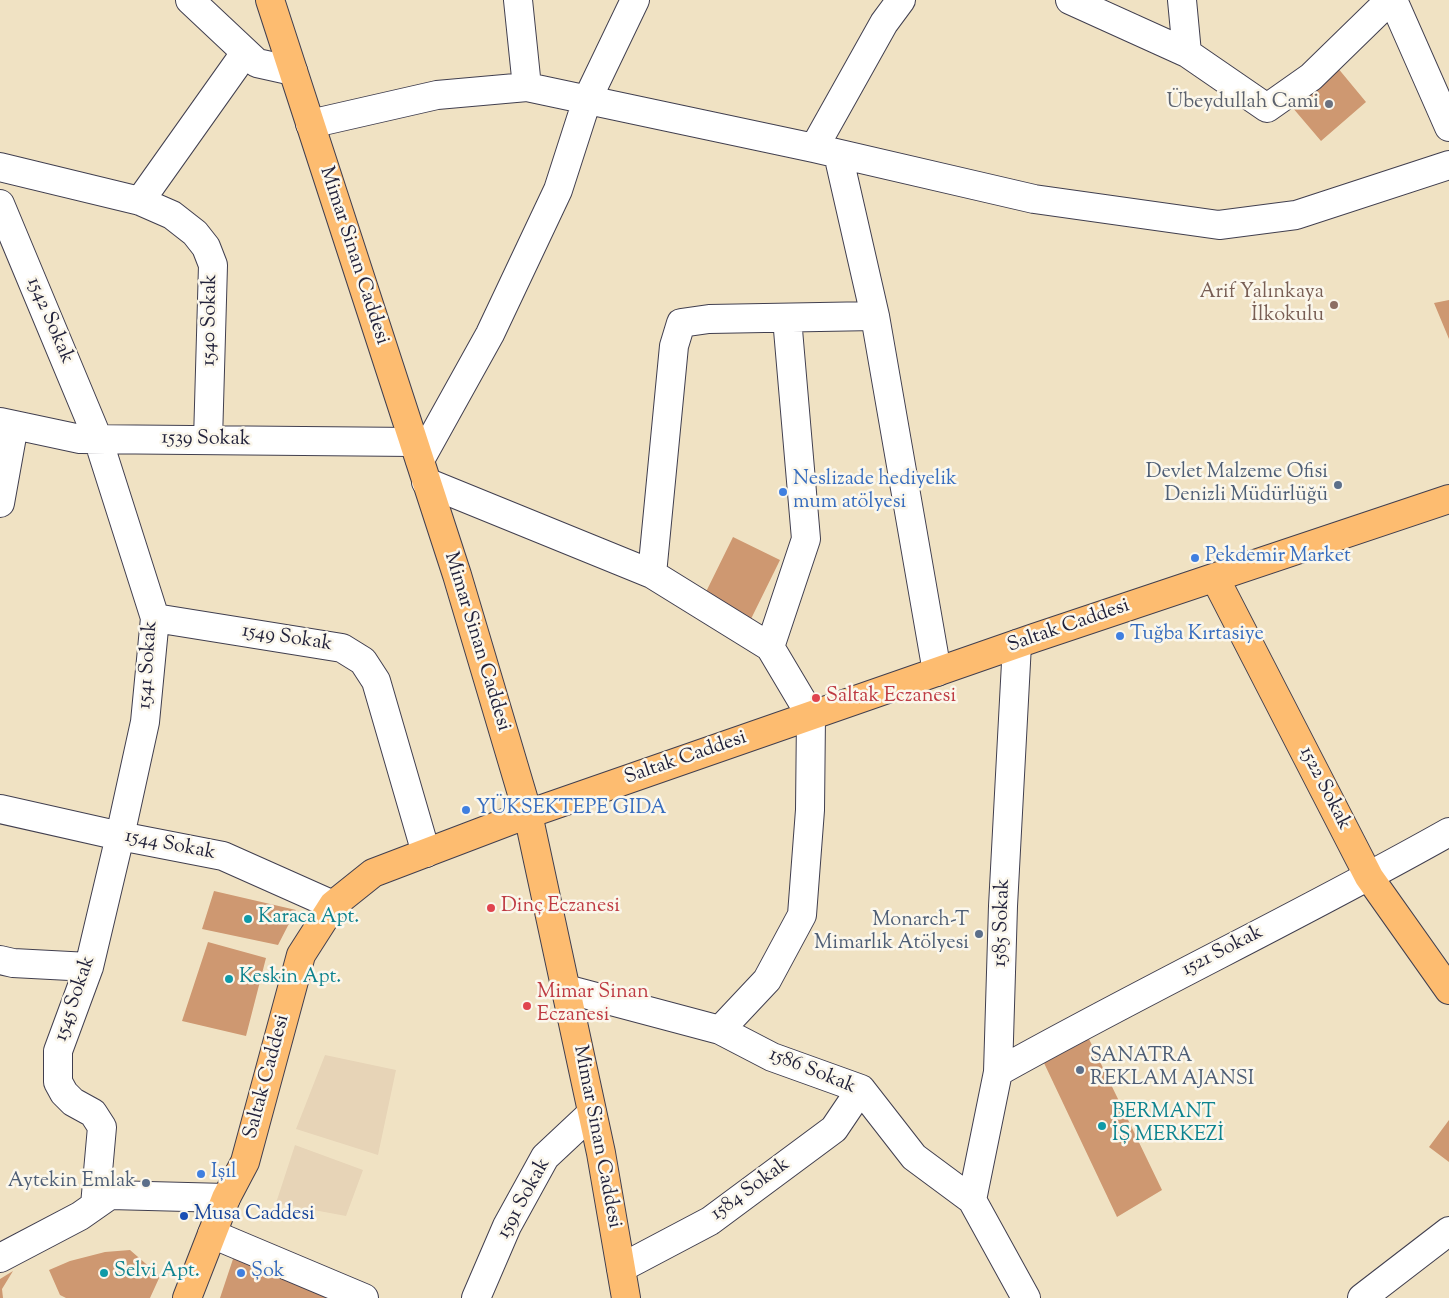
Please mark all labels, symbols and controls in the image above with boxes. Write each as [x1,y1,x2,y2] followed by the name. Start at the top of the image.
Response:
[1167,92,1319,116] place label: Übeydullah Cami
[1323,98,1335,110] marker: Übeydullah Cami
[313,164,393,348] street label: Mimar Sinan Caddesi
[20,274,78,368] street label: 1542 Sokak
[198,274,224,366] street label: 1540 Sokak
[1200,282,1324,329] place label: Arif Yalınkaya İlkokulu
[1328,299,1340,311] marker: Arif Yalınkaya İlkokulu
[161,427,251,453] street label: 1539 Sokak
[1146,462,1328,509] place label: Devlet Malzeme Ofisi Denizli Müdürlüğü
[793,469,957,516] place label: Neslizade hediyelik mum atölyesi
[1332,479,1344,491] marker: Devlet Malzeme Ofisi Denizli Müdürlüğü
[777,486,789,498] marker: Neslizade hediyelik mum atölyesi
[1205,546,1351,570] place label: Pekdemir Market
[437,550,515,734] street label: Mimar Sinan Caddesi
[1189,552,1201,564] marker: Pekdemir Market
[1005,595,1133,659] street label: Saltak Caddesi
[134,620,164,710] street label: 1541 Sokak
[240,620,334,658] street label: 1549 Sokak
[1130,624,1264,648] place label: Tuğba Kırtasiye
[1114,630,1126,642] marker: Tuğba Kırtasiye
[826,686,956,710] place label: Saltak Eczanesi
[810,692,822,704] marker: Saltak Eczanesi
[622,727,750,791] street label: Saltak Caddesi
[1293,743,1355,835] street label: 1522 Sokak
[476,798,667,822] place label: YÜKSEKTEPE GIDA
[460,804,472,816] marker: YÜKSEKTEPE GIDA
[123,825,217,867] street label: 1544 Sokak
[989,878,1017,968] street label: 1585 Sokak
[501,896,620,920] place label: Dinç Eczanesi
[485,902,497,914] marker: Dinç Eczanesi
[258,907,359,931] place label: Karaca Apt.
[814,910,969,957] place label: Monarch-T Mimarlık Atölyesi
[242,913,254,925] marker: Karaca Apt.
[1178,921,1268,983] street label: 1521 Sokak
[973,928,985,940] marker: Monarch-T Mimarlık Atölyesi
[50,953,102,1045] street label: 1545 Sokak
[239,967,341,991] place label: Keskin Apt.
[223,973,235,985] marker: Keskin Apt.
[537,982,649,1029] place label: Mimar Sinan Eczanesi
[521,1000,533,1012] marker: Mimar Sinan Eczanesi
[240,1012,296,1142] street label: Saltak Caddesi
[566,1043,626,1231] street label: Mimar Sinan Caddesi
[765,1044,859,1100] street label: 1586 Sokak
[1090,1046,1254,1093] place label: SANATRA REKLAM AJANSI
[1074,1064,1086,1076] marker: SANATRA REKLAM AJANSI
[1112,1102,1224,1149] place label: BERMANT İŞ MERKEZİ
[1096,1120,1108,1132] marker: BERMANT İŞ MERKEZİ
[707,1153,795,1227] street label: 1584 Sokak
[493,1155,557,1243] street label: 1591 Sokak
[211,1162,237,1186] place label: Işıl
[195,1168,207,1180] marker: Işıl
[8,1171,136,1195] place label: Aytekin Emlak
[140,1177,152,1189] marker: Aytekin Emlak
[194,1204,315,1228] place label: Musa Caddesi
[178,1210,190,1222] marker: Musa Caddesi
[114,1261,200,1285] place label: Selvi Apt.
[251,1261,285,1285] place label: Şok
[98,1267,110,1279] marker: Selvi Apt.
[235,1267,247,1279] marker: Şok

